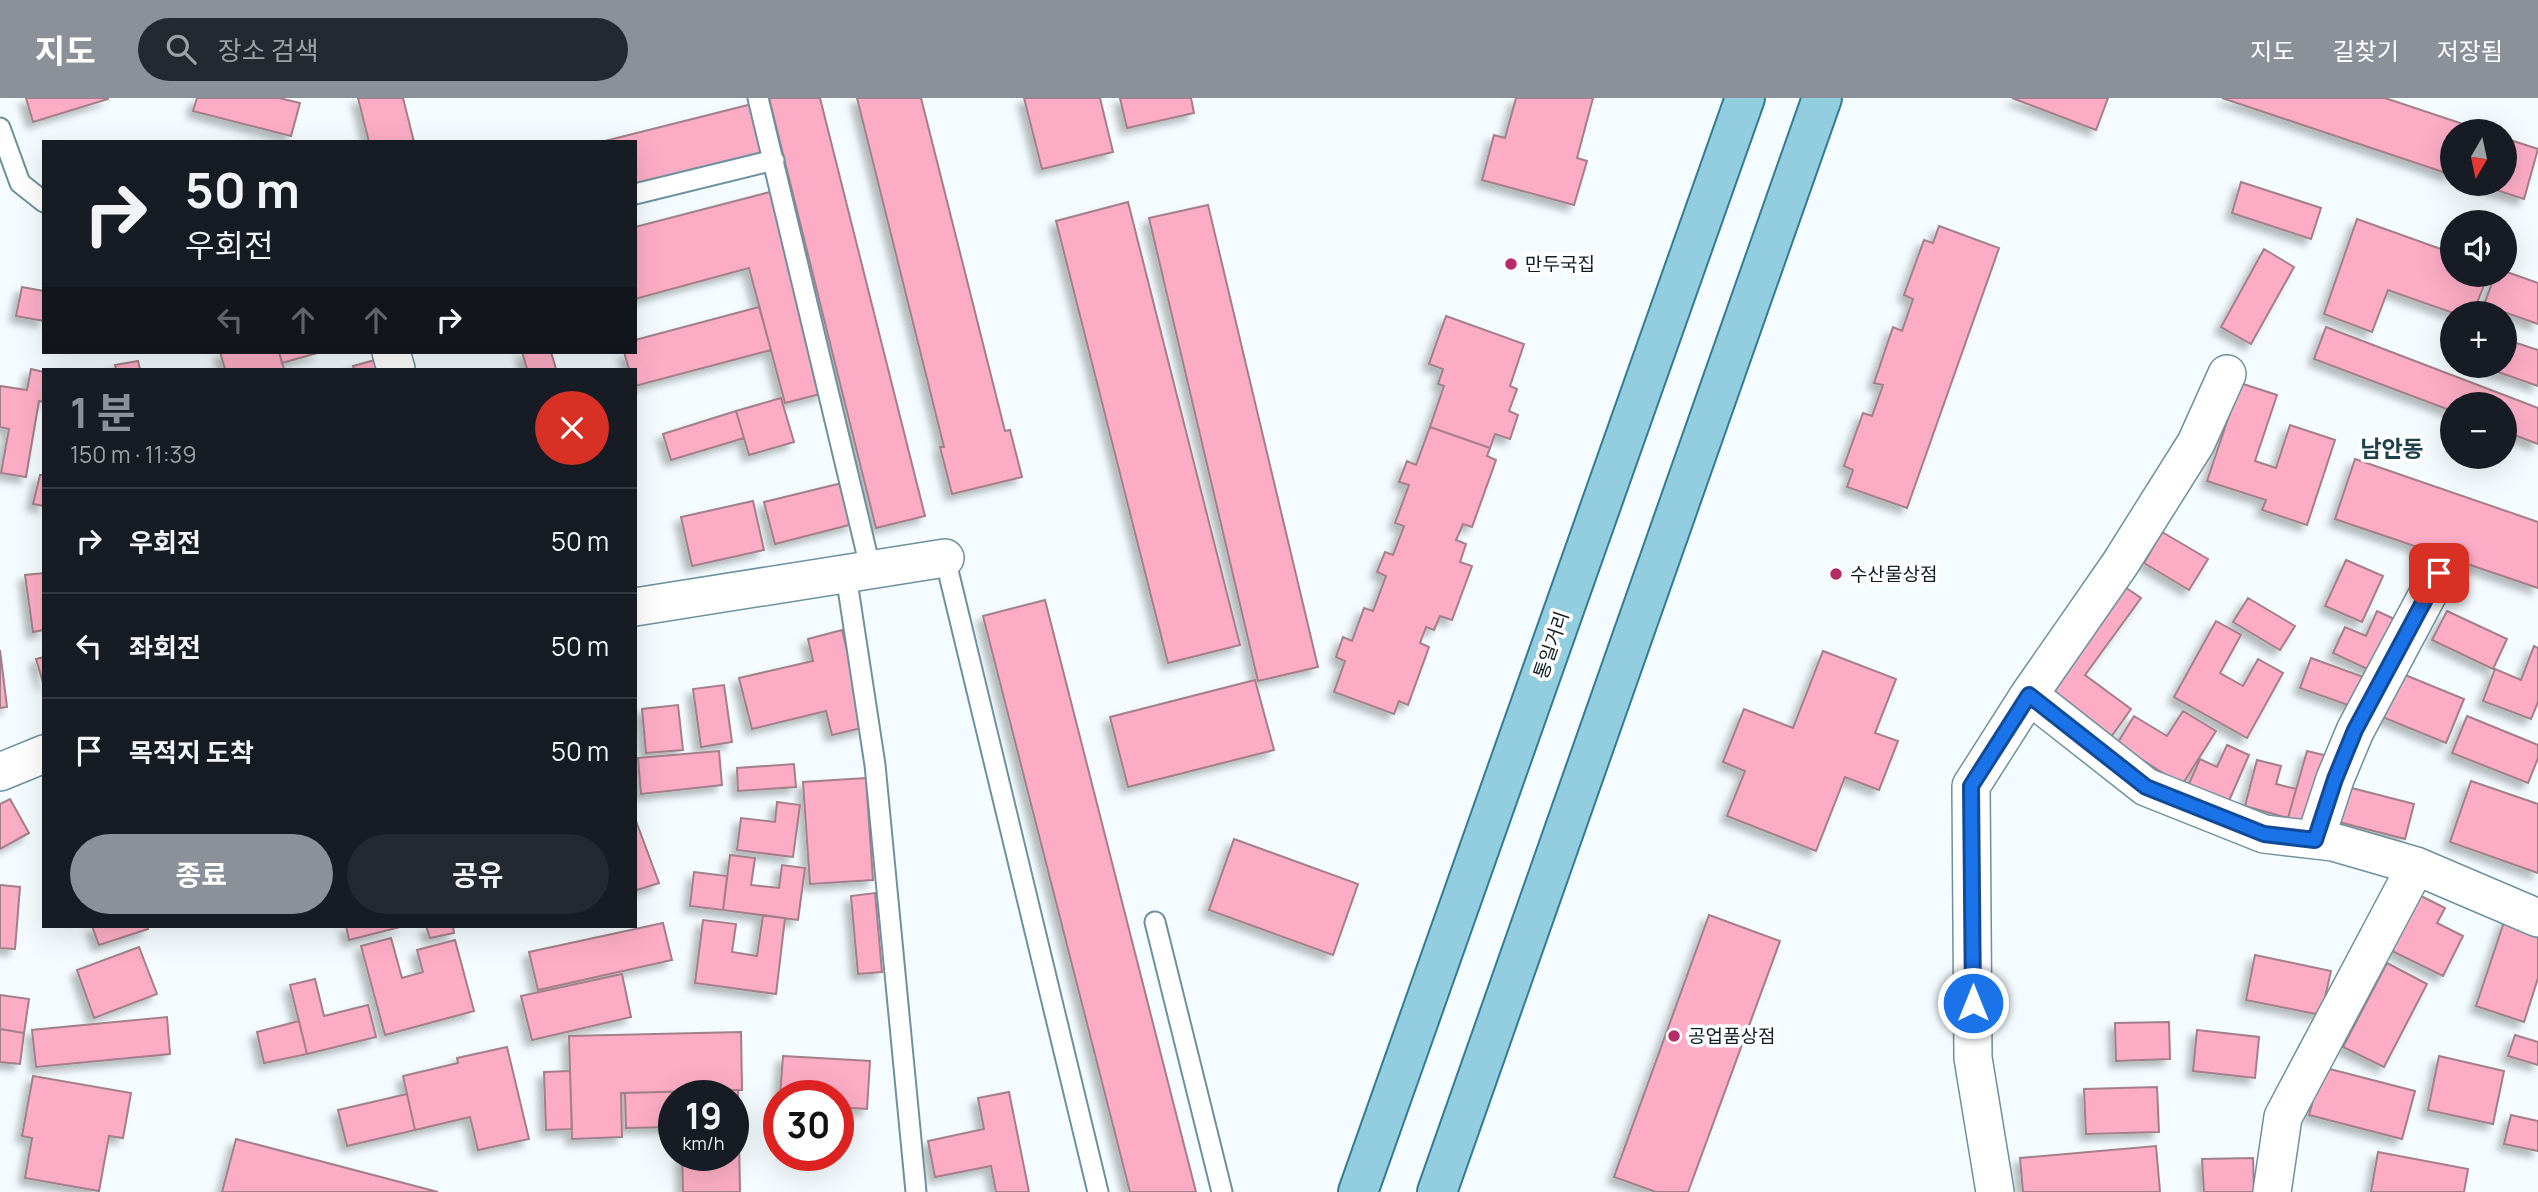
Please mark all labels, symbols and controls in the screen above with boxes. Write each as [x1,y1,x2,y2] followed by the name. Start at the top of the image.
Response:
[138,18,628,81] search box
[35,28,96,73] text: 지도
[162,30,200,68] icon: search
[218,32,319,68] text: 장소 검색
[2250,34,2295,67] text: 지도
[2333,34,2399,67] text: 길찾기
[2437,34,2503,67] text: 저장됨
[2440,119,2516,196] north arrow
[2440,119,2517,469] map controls
[185,156,300,223] text: 50 m
[70,168,161,259] icon: right
[2440,210,2517,287] button: sound
[185,223,273,267] text: 우회전
[1525,251,1595,277] place label: 만두국집
[1503,256,1519,272] marker: 만두국집
[211,301,249,339] icon: left
[284,301,322,339] icon: ahead
[357,301,395,339] icon: ahead
[430,301,468,339] icon: right
[2440,301,2517,378] button: +
[70,383,135,441] text: 1 분
[535,391,609,465] button: close
[2440,392,2517,469] button: −
[2360,432,2424,464] district label: 남안동
[70,438,197,470] text: 150 m · 11:39
[70,522,108,560] icon: right
[551,523,609,559] text: 50 m
[129,524,201,560] text: 우회전
[2409,543,2469,603] pin
[2420,554,2458,592] icon: arrive
[1850,561,1937,587] place label: 수산물상점
[1828,566,1844,582] marker: 수산물상점
[1527,608,1575,682] street label: 통일거리
[70,627,108,665] icon: left
[551,628,609,664] text: 50 m
[129,629,201,665] text: 좌회전
[70,732,108,770] icon: arrive
[551,733,609,769] text: 50 m
[129,734,254,770] text: 목적지 도착
[70,834,333,914] button: 종료
[347,834,609,914] button: 공유
[1936,966,2010,1040] position arrow
[1688,1023,1775,1049] place label: 공업품상점
[1666,1028,1682,1044] marker: 공업품상점
[763,1080,854,1171] speed limit sign: 30
[685,1092,722,1140] text: 19
[683,1131,724,1155] text: km/h

